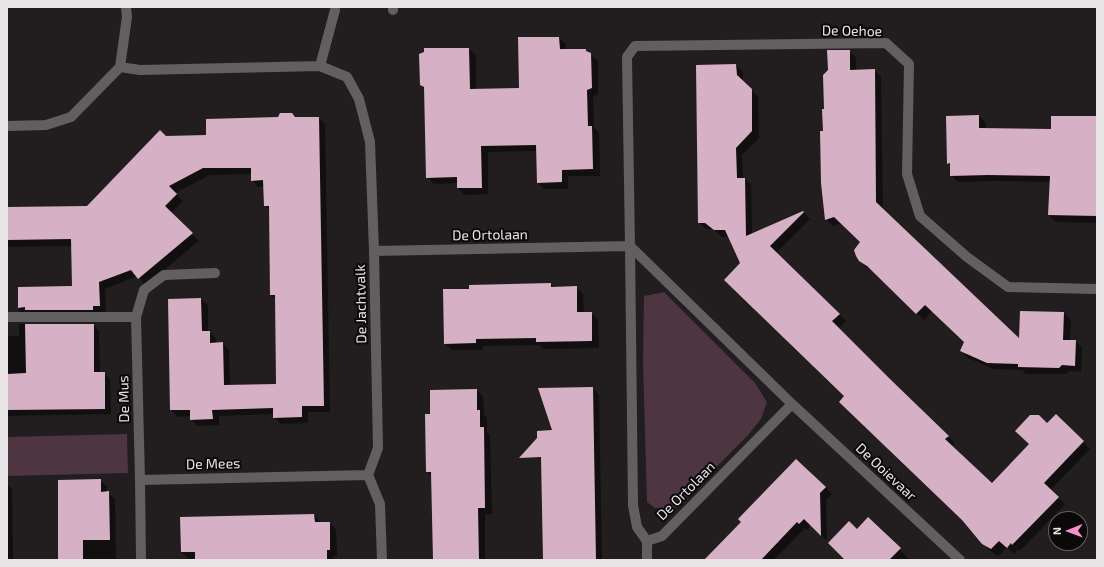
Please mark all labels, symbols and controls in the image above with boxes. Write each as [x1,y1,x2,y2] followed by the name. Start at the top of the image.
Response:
[822,22,882,40] street label: De Oehoe
[452,226,528,244] street label: De Ortolaan
[352,264,370,344] street label: De Jachtvalk
[115,375,133,423] street label: De Mus
[852,440,920,504] street label: De Ooievaar
[186,455,240,473] street label: De Mees
[653,458,719,524] street label: De Ortolaan
[1048,511,1088,551] north arrow
[1050,527,1063,535] text: N

